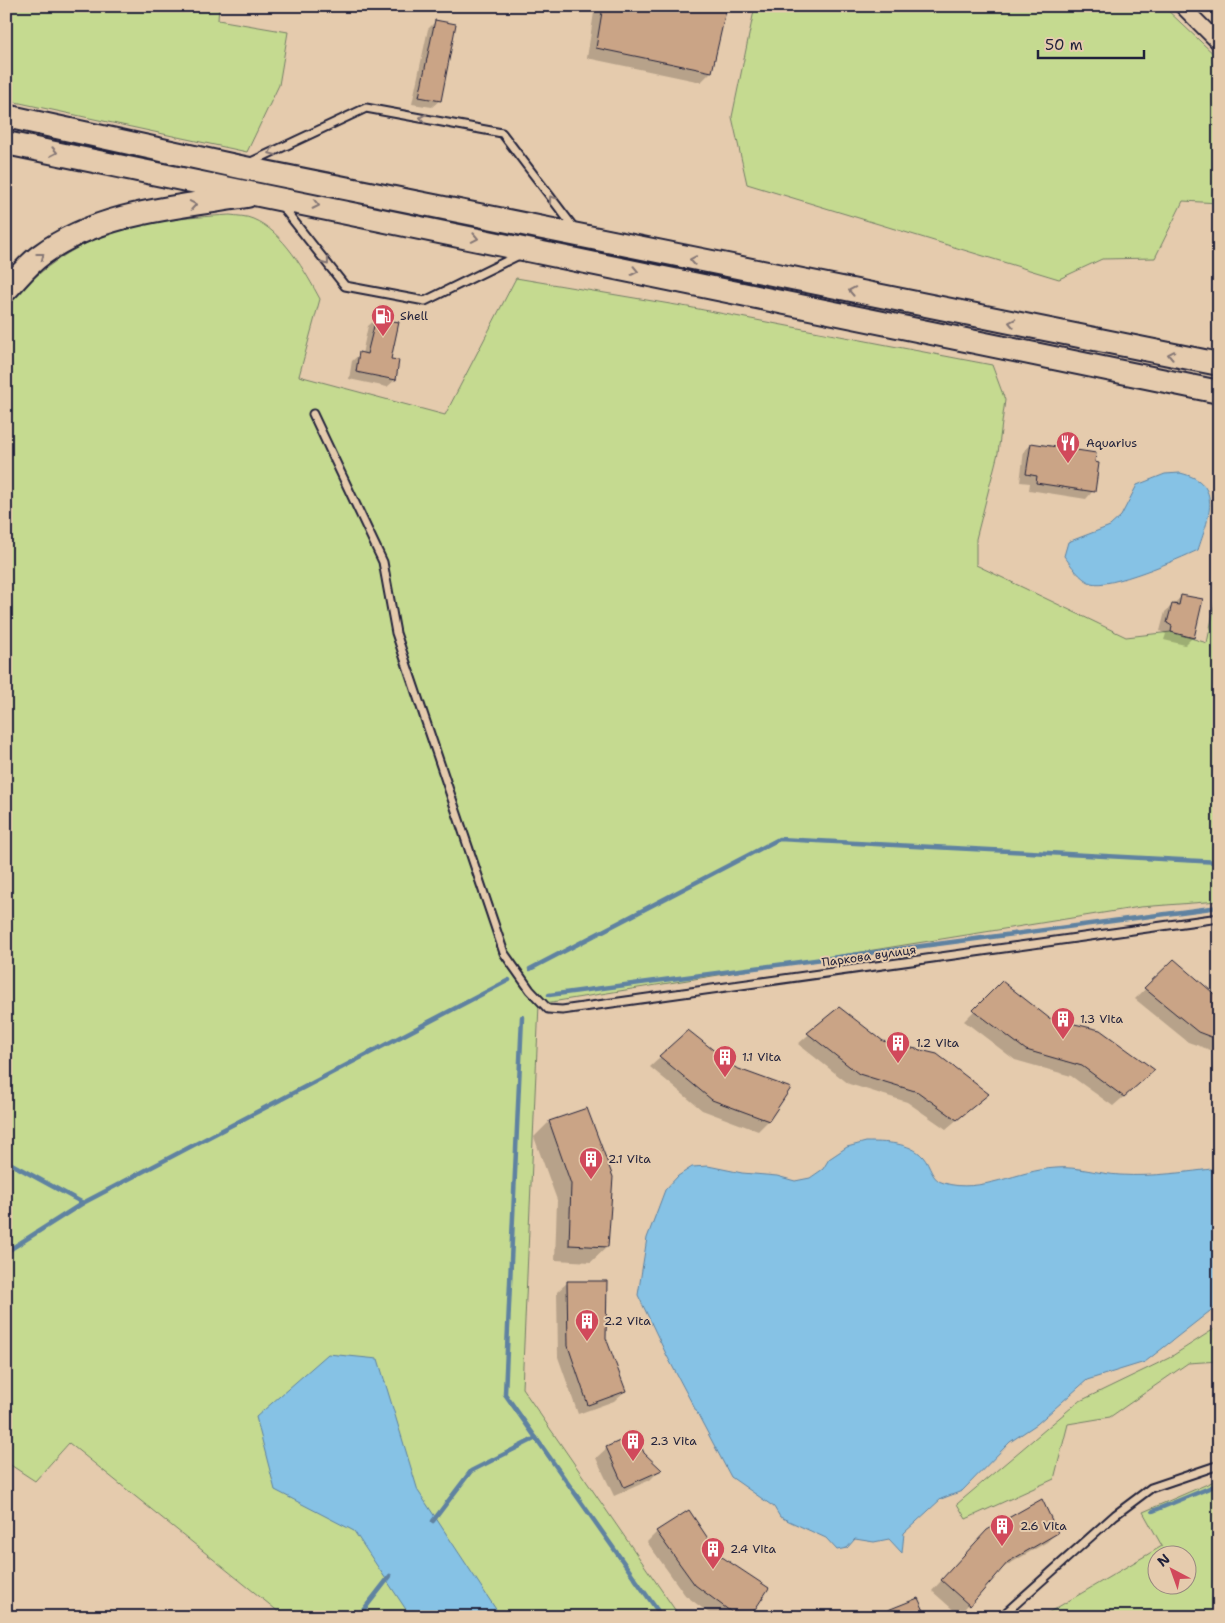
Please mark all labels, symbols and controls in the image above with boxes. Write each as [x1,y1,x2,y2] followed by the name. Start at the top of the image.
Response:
[1038,28,1144,60] scale bar
[1045,35,1083,55] text: 50 m
[419,114,428,124] one-way arrow
[50,146,58,157] one-way arrow
[268,146,277,157] one-way arrow
[549,196,557,205] one-way arrow
[189,200,197,211] one-way arrow
[312,200,321,210] one-way arrow
[471,232,480,243] one-way arrow
[35,253,45,262] one-way arrow
[688,255,697,265] one-way arrow
[321,257,330,266] one-way arrow
[630,265,639,276] one-way arrow
[848,287,857,297] one-way arrow
[370,303,396,337] fuel station icon: Shell
[400,308,428,324] place label: Shell
[1007,318,1016,329] one-way arrow
[1167,350,1175,360] one-way arrow
[1055,430,1081,464] restaurant icon: Aquarius
[1086,435,1137,451] place label: Aquarius
[821,941,917,971] street label: Паркова вулиця
[1050,1006,1076,1040] building icon: 1.3 Vita
[1080,1011,1124,1027] place label: 1.3 Vita
[885,1030,911,1064] building icon: 1.2 Vita
[916,1035,960,1051] place label: 1.2 Vita
[712,1044,738,1078] building icon: 1.1 Vita
[742,1049,782,1065] place label: 1.1 Vita
[578,1146,604,1180] building icon: 2.1 Vita
[608,1151,651,1167] place label: 2.1 Vita
[574,1308,600,1342] building icon: 2.2 Vita
[604,1313,651,1329] place label: 2.2 Vita
[620,1428,646,1462] building icon: 2.3 Vita
[650,1433,697,1449] place label: 2.3 Vita
[989,1513,1015,1547] building icon: 2.6 Vita
[1020,1518,1067,1534] place label: 2.6 Vita
[700,1536,726,1570] building icon: 2.4 Vita
[730,1541,776,1557] place label: 2.4 Vita
[1148,1546,1198,1596] north arrow
[1153,1550,1174,1571] text: N

